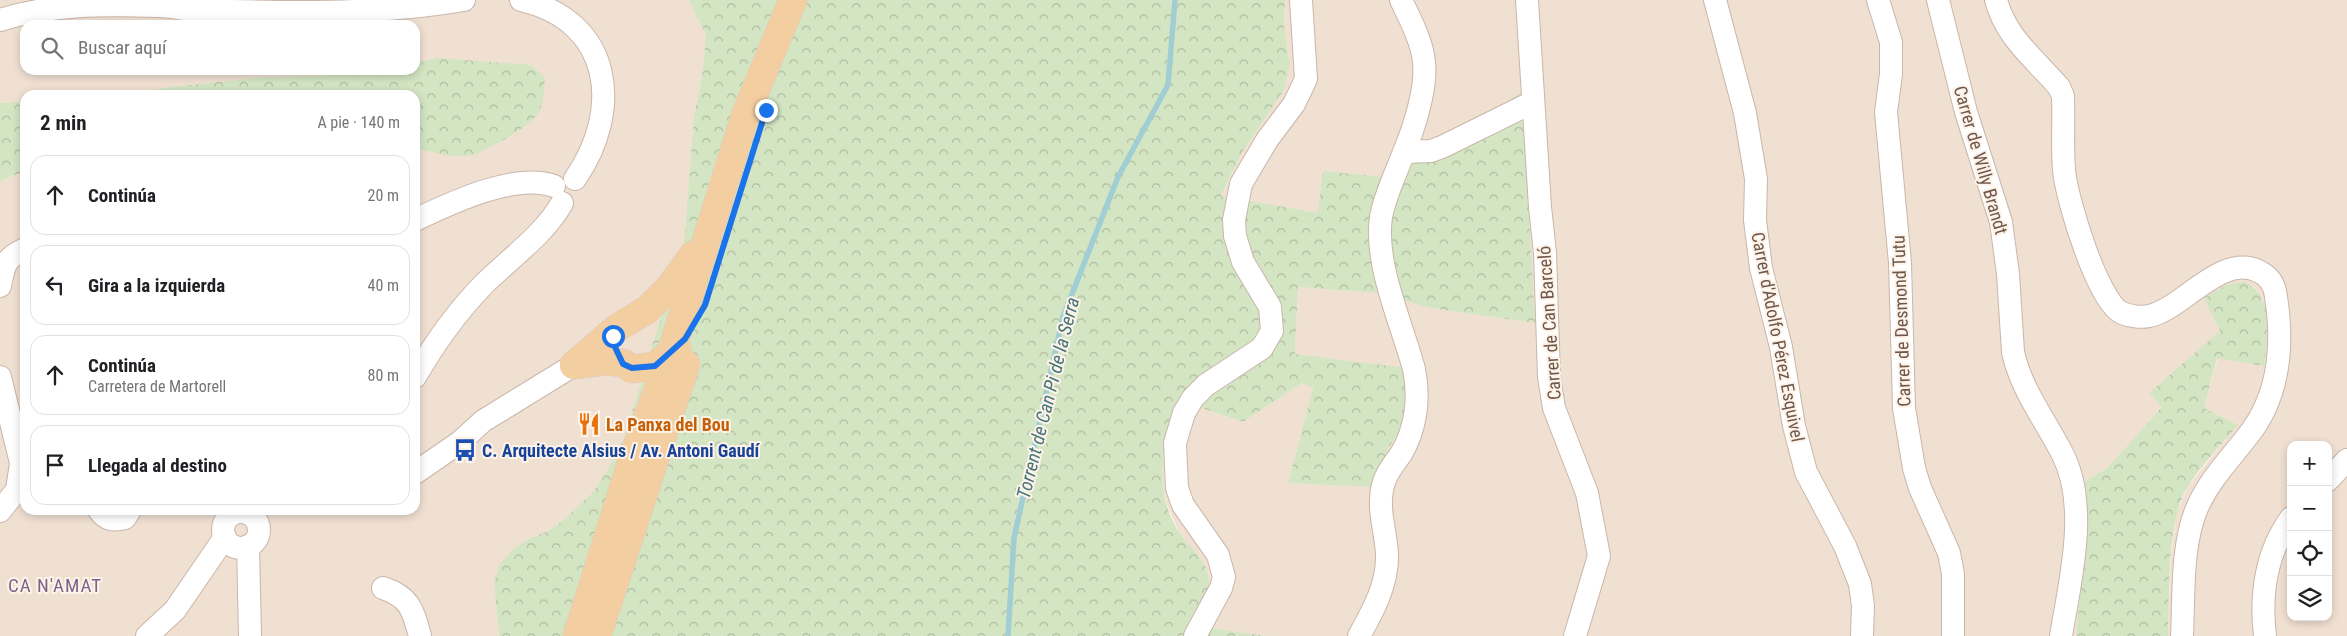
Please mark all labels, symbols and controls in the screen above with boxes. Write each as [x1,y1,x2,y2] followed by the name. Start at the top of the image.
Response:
[20,20,420,75] search box
[38,34,66,62] icon: search
[78,36,167,59] text: Buscar aquí
[1950,83,2012,237] street label: Carrer de Willy Brandt
[755,99,778,122] route end
[40,111,87,135] text: 2 min
[317,113,400,132] text: A pie · 140 m
[41,181,69,209] icon: ahead
[88,184,156,207] text: Continúa
[367,186,399,205] text: 20 m
[1747,230,1809,444] street label: Carrer d'Adolfo Pérez Esquivel
[1888,235,1914,407] street label: Carrer de Desmond Tutu
[1533,245,1565,401] street label: Carrer de Can Barceló
[41,271,69,299] icon: left
[88,274,225,297] text: Gira a la izquierda
[367,276,399,295] text: 40 m
[1012,295,1084,501] water label: Torrent de Can Pi de la Serra
[602,325,625,348] route start
[88,354,156,377] text: Continúa
[41,361,69,389] icon: ahead
[367,366,399,385] text: 80 m
[88,377,226,396] text: Carretera de Martorell
[576,411,602,437] restaurant icon: La Panxa del Bou
[606,414,730,435] place label: La Panxa del Bou
[452,437,478,463] bus stop icon: C. Arquitecte Alsius / Av. Antoni Gaudí
[482,440,761,461] place label: C. Arquitecte Alsius / Av. Antoni Gaudí
[2287,441,2332,621] map controls
[2287,441,2332,486] button: +
[41,451,69,479] icon: arrive
[88,454,227,477] text: Llegada al destino
[2287,486,2332,531] button: −
[2287,531,2332,576] button: locate
[8,574,102,597] district label: CA N'AMAT
[2287,576,2332,621] button: layers

